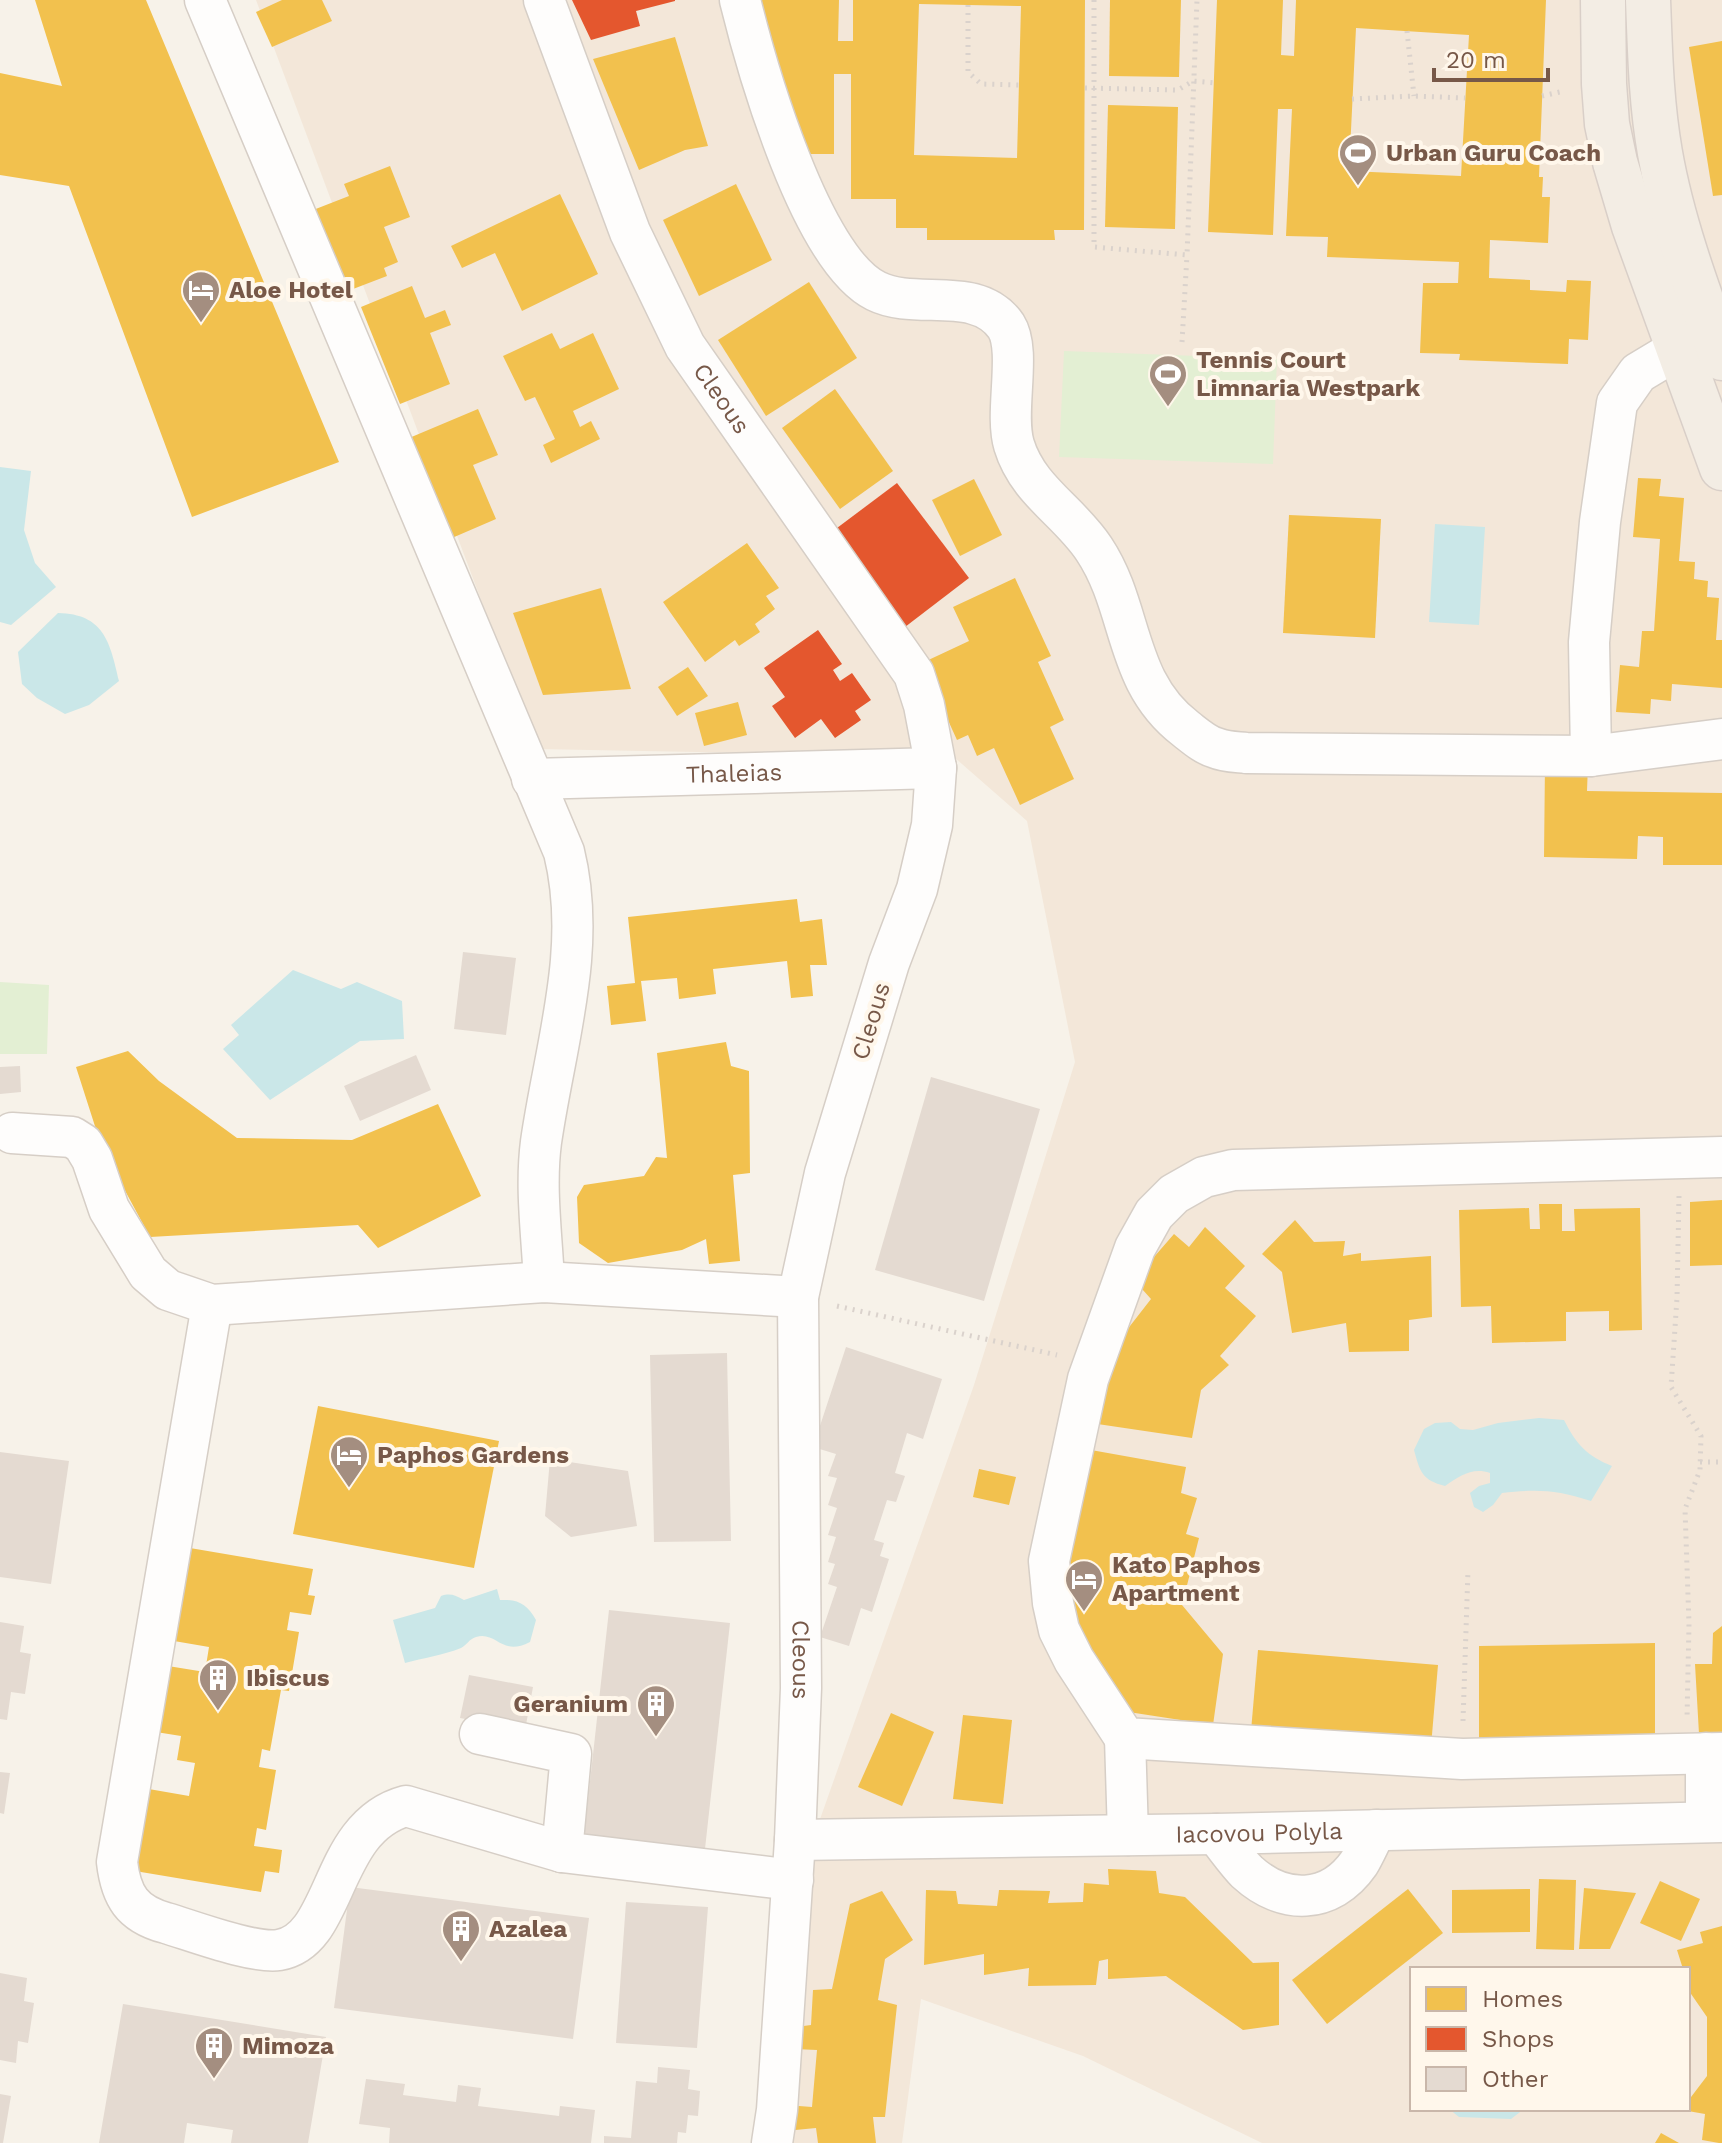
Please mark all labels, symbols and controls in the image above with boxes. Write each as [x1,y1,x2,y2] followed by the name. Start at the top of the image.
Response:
[1434,32,1548,82] scale bar
[1446,46,1506,74] text: 20 m
[1337,132,1379,187] sports icon: Urban Guru Coach
[1386,139,1601,167] place label: Urban Guru Coach
[180,269,222,324] hotel icon: Aloe Hotel
[229,276,353,304] place label: Aloe Hotel
[1196,346,1420,402] place label: Tennis Court Limnaria Westpark
[1147,353,1189,408] sports icon: Tennis Court Limnaria Westpark
[687,358,756,439] street label: Cleous
[685,758,782,789] street label: Thaleias
[846,979,896,1063] street label: Cleous
[328,1434,370,1489] hotel icon: Paphos Gardens
[377,1441,569,1469] place label: Paphos Gardens
[1112,1551,1261,1607] place label: Kato Paphos Apartment
[1063,1558,1105,1613] hotel icon: Kato Paphos Apartment
[786,1620,815,1700] street label: Cleous
[197,1657,239,1712] building icon: Ibiscus
[246,1664,330,1692] place label: Ibiscus
[635,1683,677,1738] building icon: Geranium
[513,1690,628,1718] place label: Geranium
[1175,1817,1343,1849] street label: Iacovou Polyla
[440,1908,482,1963] building icon: Azalea
[489,1915,567,1943] place label: Azalea
[1410,1967,1690,2111] legend
[1482,1985,1563,2013] text: Homes
[193,2025,235,2080] building icon: Mimoza
[1482,2025,1554,2053] text: Shops
[242,2032,334,2060] place label: Mimoza
[1482,2065,1549,2093] text: Other

